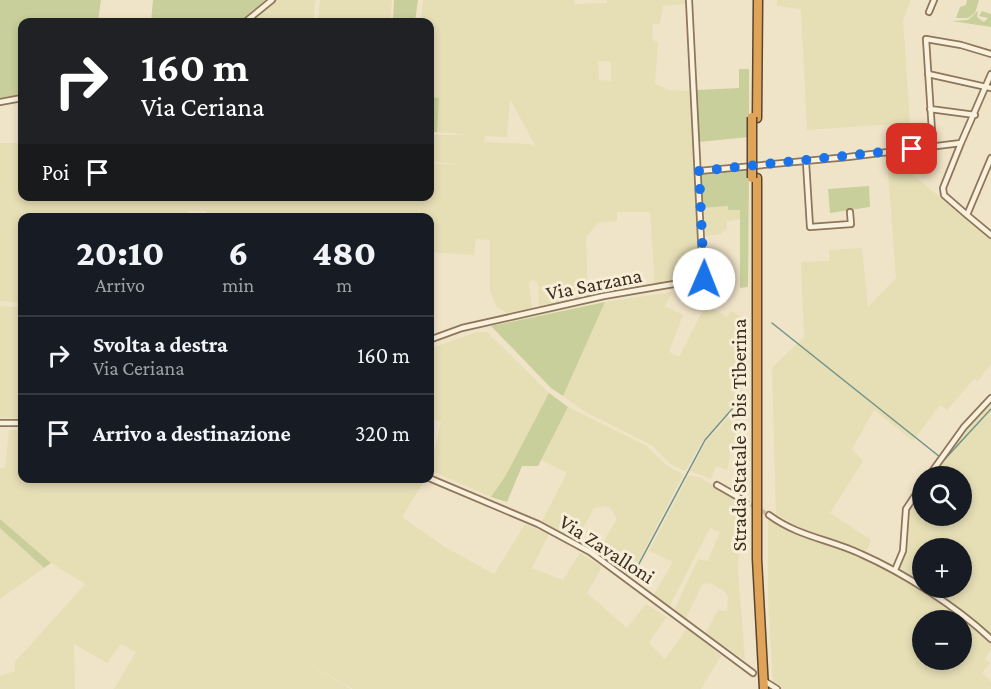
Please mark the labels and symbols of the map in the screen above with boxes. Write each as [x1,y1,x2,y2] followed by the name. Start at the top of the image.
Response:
[886,123,937,174] pin
[672,247,736,311] position arrow
[544,263,644,305] street label: Via Sarzana
[727,318,751,552] street label: Strada Statale 3 bis Tiberina
[555,509,660,589] street label: Via Zavalloni

